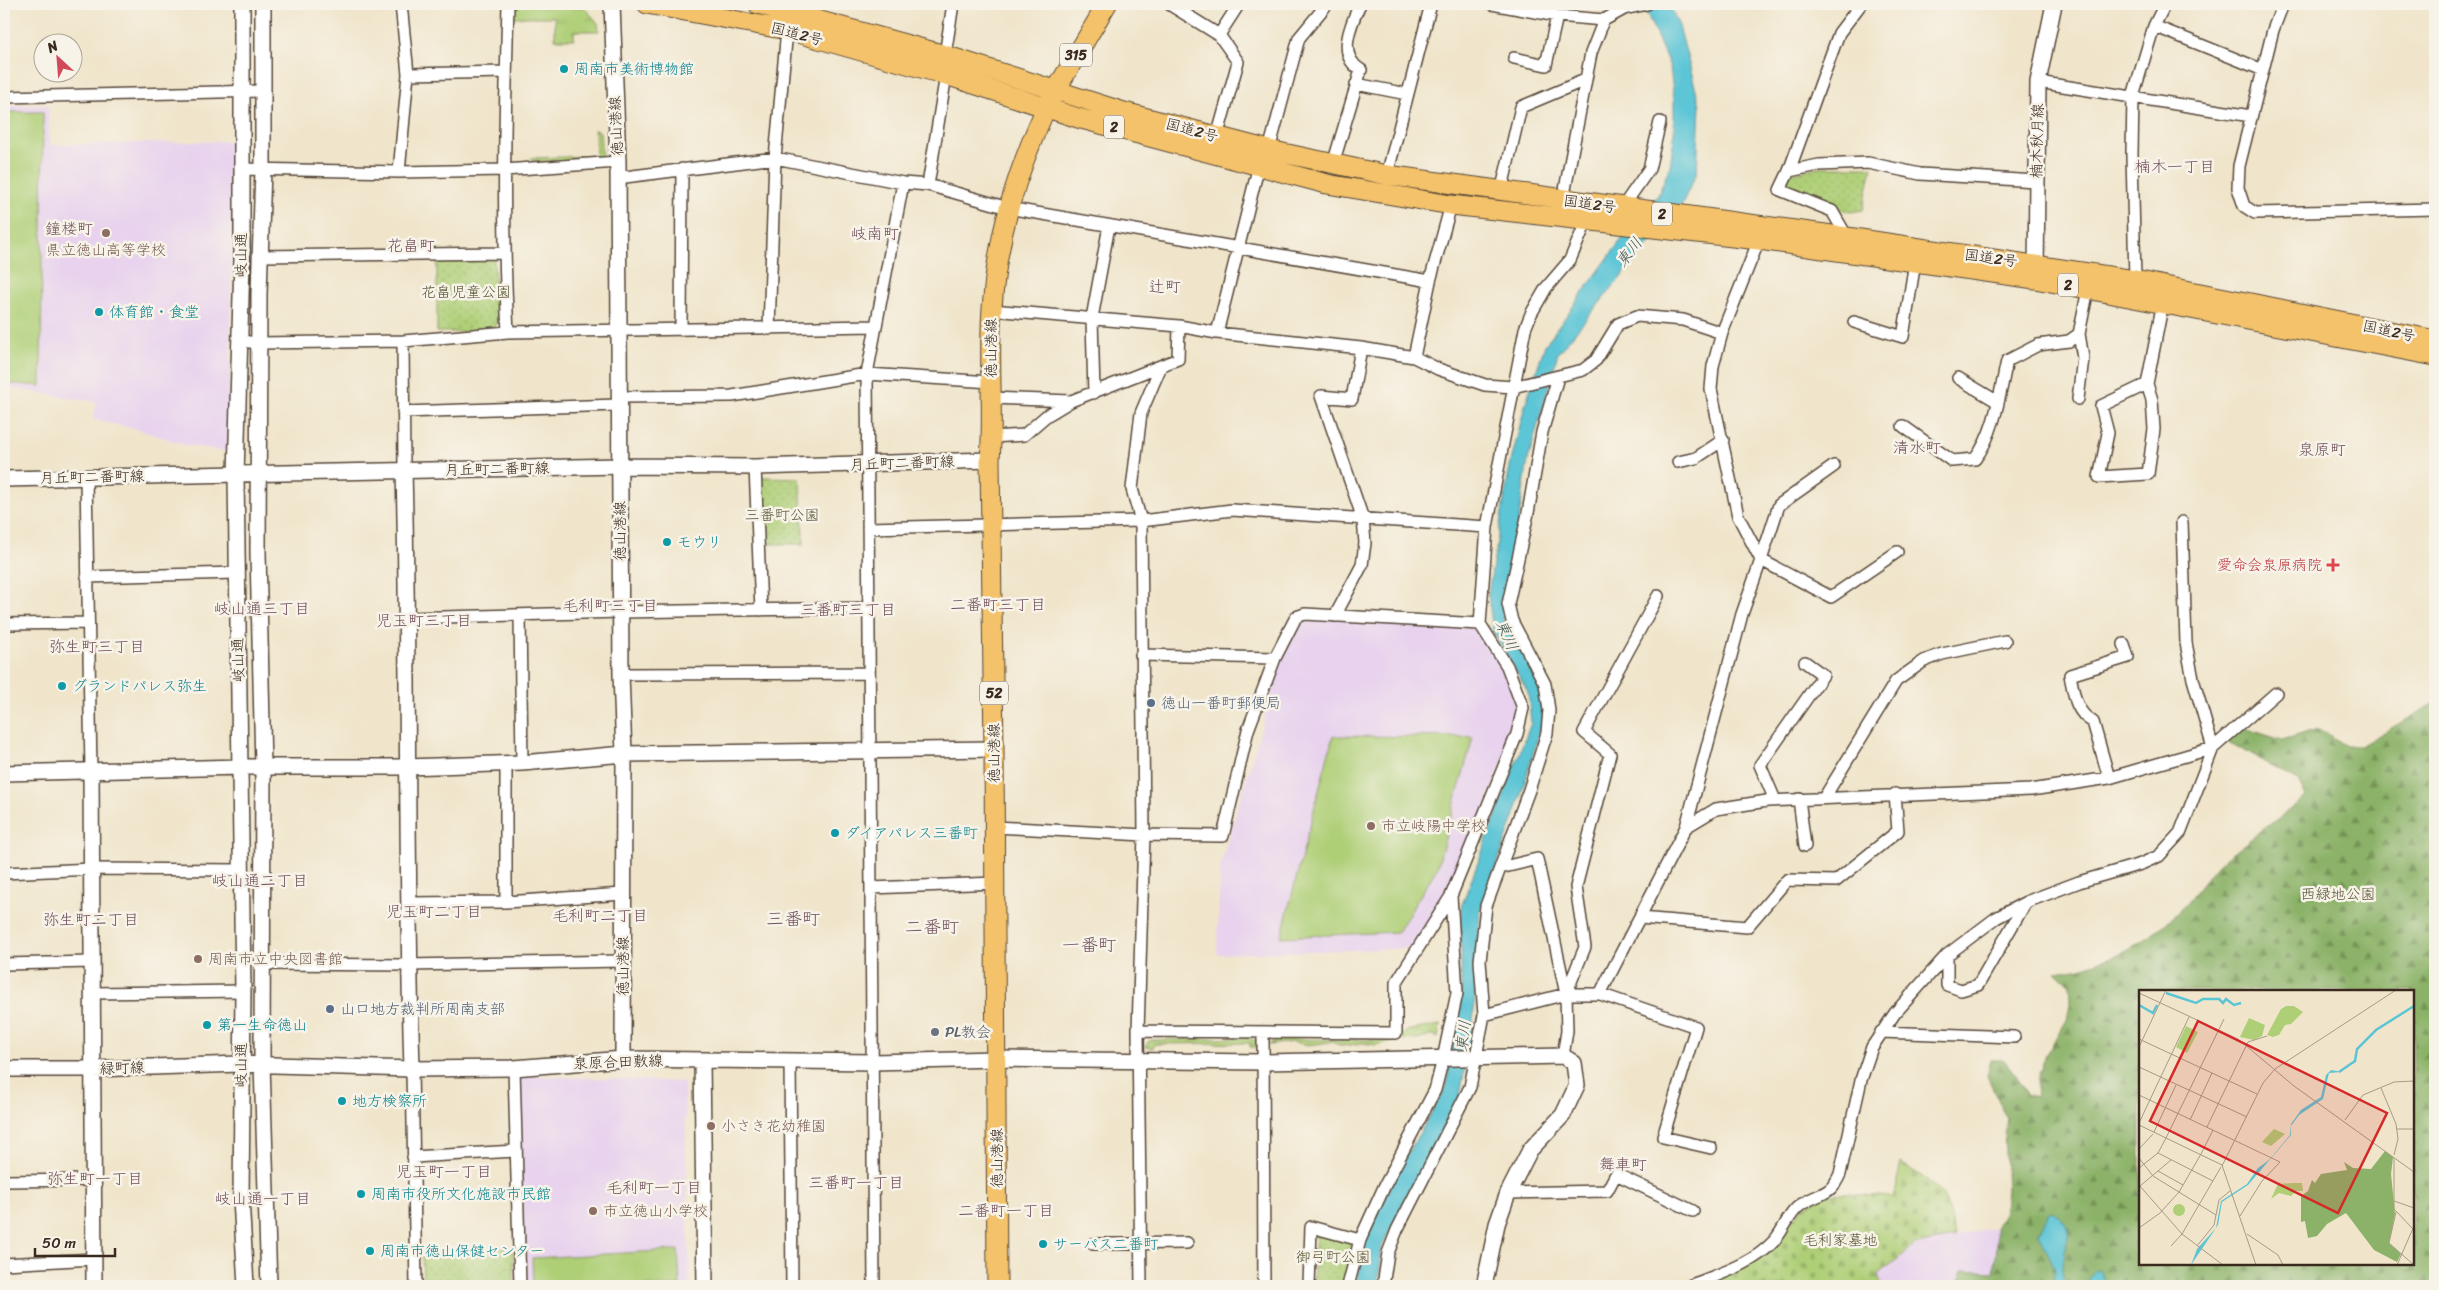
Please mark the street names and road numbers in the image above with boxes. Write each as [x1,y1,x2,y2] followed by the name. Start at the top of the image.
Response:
[768,15,826,53] street label: 国道2号
[1060,44,1092,66] road number: 315
[601,95,631,157] street label: 徳山港線
[2023,103,2051,179] street label: 楠木秋月線
[1163,110,1221,150] street label: 国道2号
[1104,115,1124,138] road number: 2
[1562,187,1618,221] street label: 国道2号
[1652,202,1672,225] road number: 2
[228,232,254,278] street label: 岐山通
[1963,241,2019,275] street label: 国道2号
[2058,274,2078,296] road number: 2
[2360,313,2418,349] street label: 国道2号
[978,318,1004,378] street label: 徳山港線
[849,448,955,478] street label: 月丘町二番町線
[444,455,550,483] street label: 月丘町二番町線
[39,463,145,491] street label: 月丘町二番町線
[607,501,633,561] street label: 徳山港線
[225,637,251,683] street label: 岐山通
[980,681,1008,704] road number: 52
[981,723,1007,783] street label: 徳山港線
[610,936,636,996] street label: 徳山港線
[228,1042,254,1088] street label: 岐山通
[573,1047,663,1077] street label: 泉原合田敷線
[99,1054,145,1082] street label: 緑町線
[984,1128,1010,1188] street label: 徳山港線

